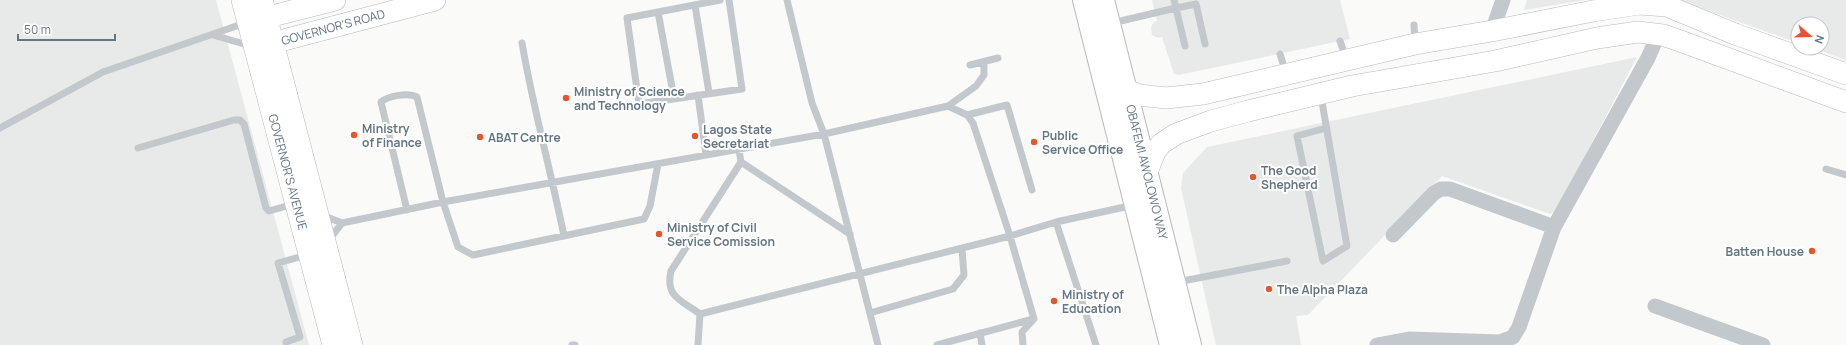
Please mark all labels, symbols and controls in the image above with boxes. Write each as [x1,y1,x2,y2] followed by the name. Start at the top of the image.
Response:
[279,5,387,49] street label: GOVERNOR'S ROAD
[18,16,115,42] scale bar
[1790,16,1830,56] north arrow
[24,21,51,38] text: 50 m
[1811,33,1828,46] text: N
[574,83,685,114] place label: Ministry of Science and Technology
[561,93,571,103] marker: Ministry of Science and Technology
[1122,103,1172,242] street label: OBAFEMI AWOLOWO WAY
[264,112,312,232] street label: GOVERNOR'S AVENUE
[362,120,422,151] place label: Ministry of Finance
[703,121,772,152] place label: Lagos State Secretariat
[1042,127,1123,158] place label: Public Service Office
[488,129,561,146] place label: ABAT Centre
[349,130,359,140] marker: Ministry of Finance
[690,131,700,141] marker: Lagos State Secretariat
[475,132,485,142] marker: ABAT Centre
[1029,137,1039,147] marker: Public Service Office
[1261,162,1318,193] place label: The Good Shepherd
[1248,172,1258,182] marker: The Good Shepherd
[667,219,775,250] place label: Ministry of Civil Service Comission
[654,229,664,239] marker: Ministry of Civil Service Comission
[1726,243,1804,260] place label: Batten House
[1807,246,1817,256] marker: Batten House
[1277,281,1368,298] place label: The Alpha Plaza
[1264,284,1274,294] marker: The Alpha Plaza
[1062,286,1124,317] place label: Ministry of Education
[1049,296,1059,306] marker: Ministry of Education

